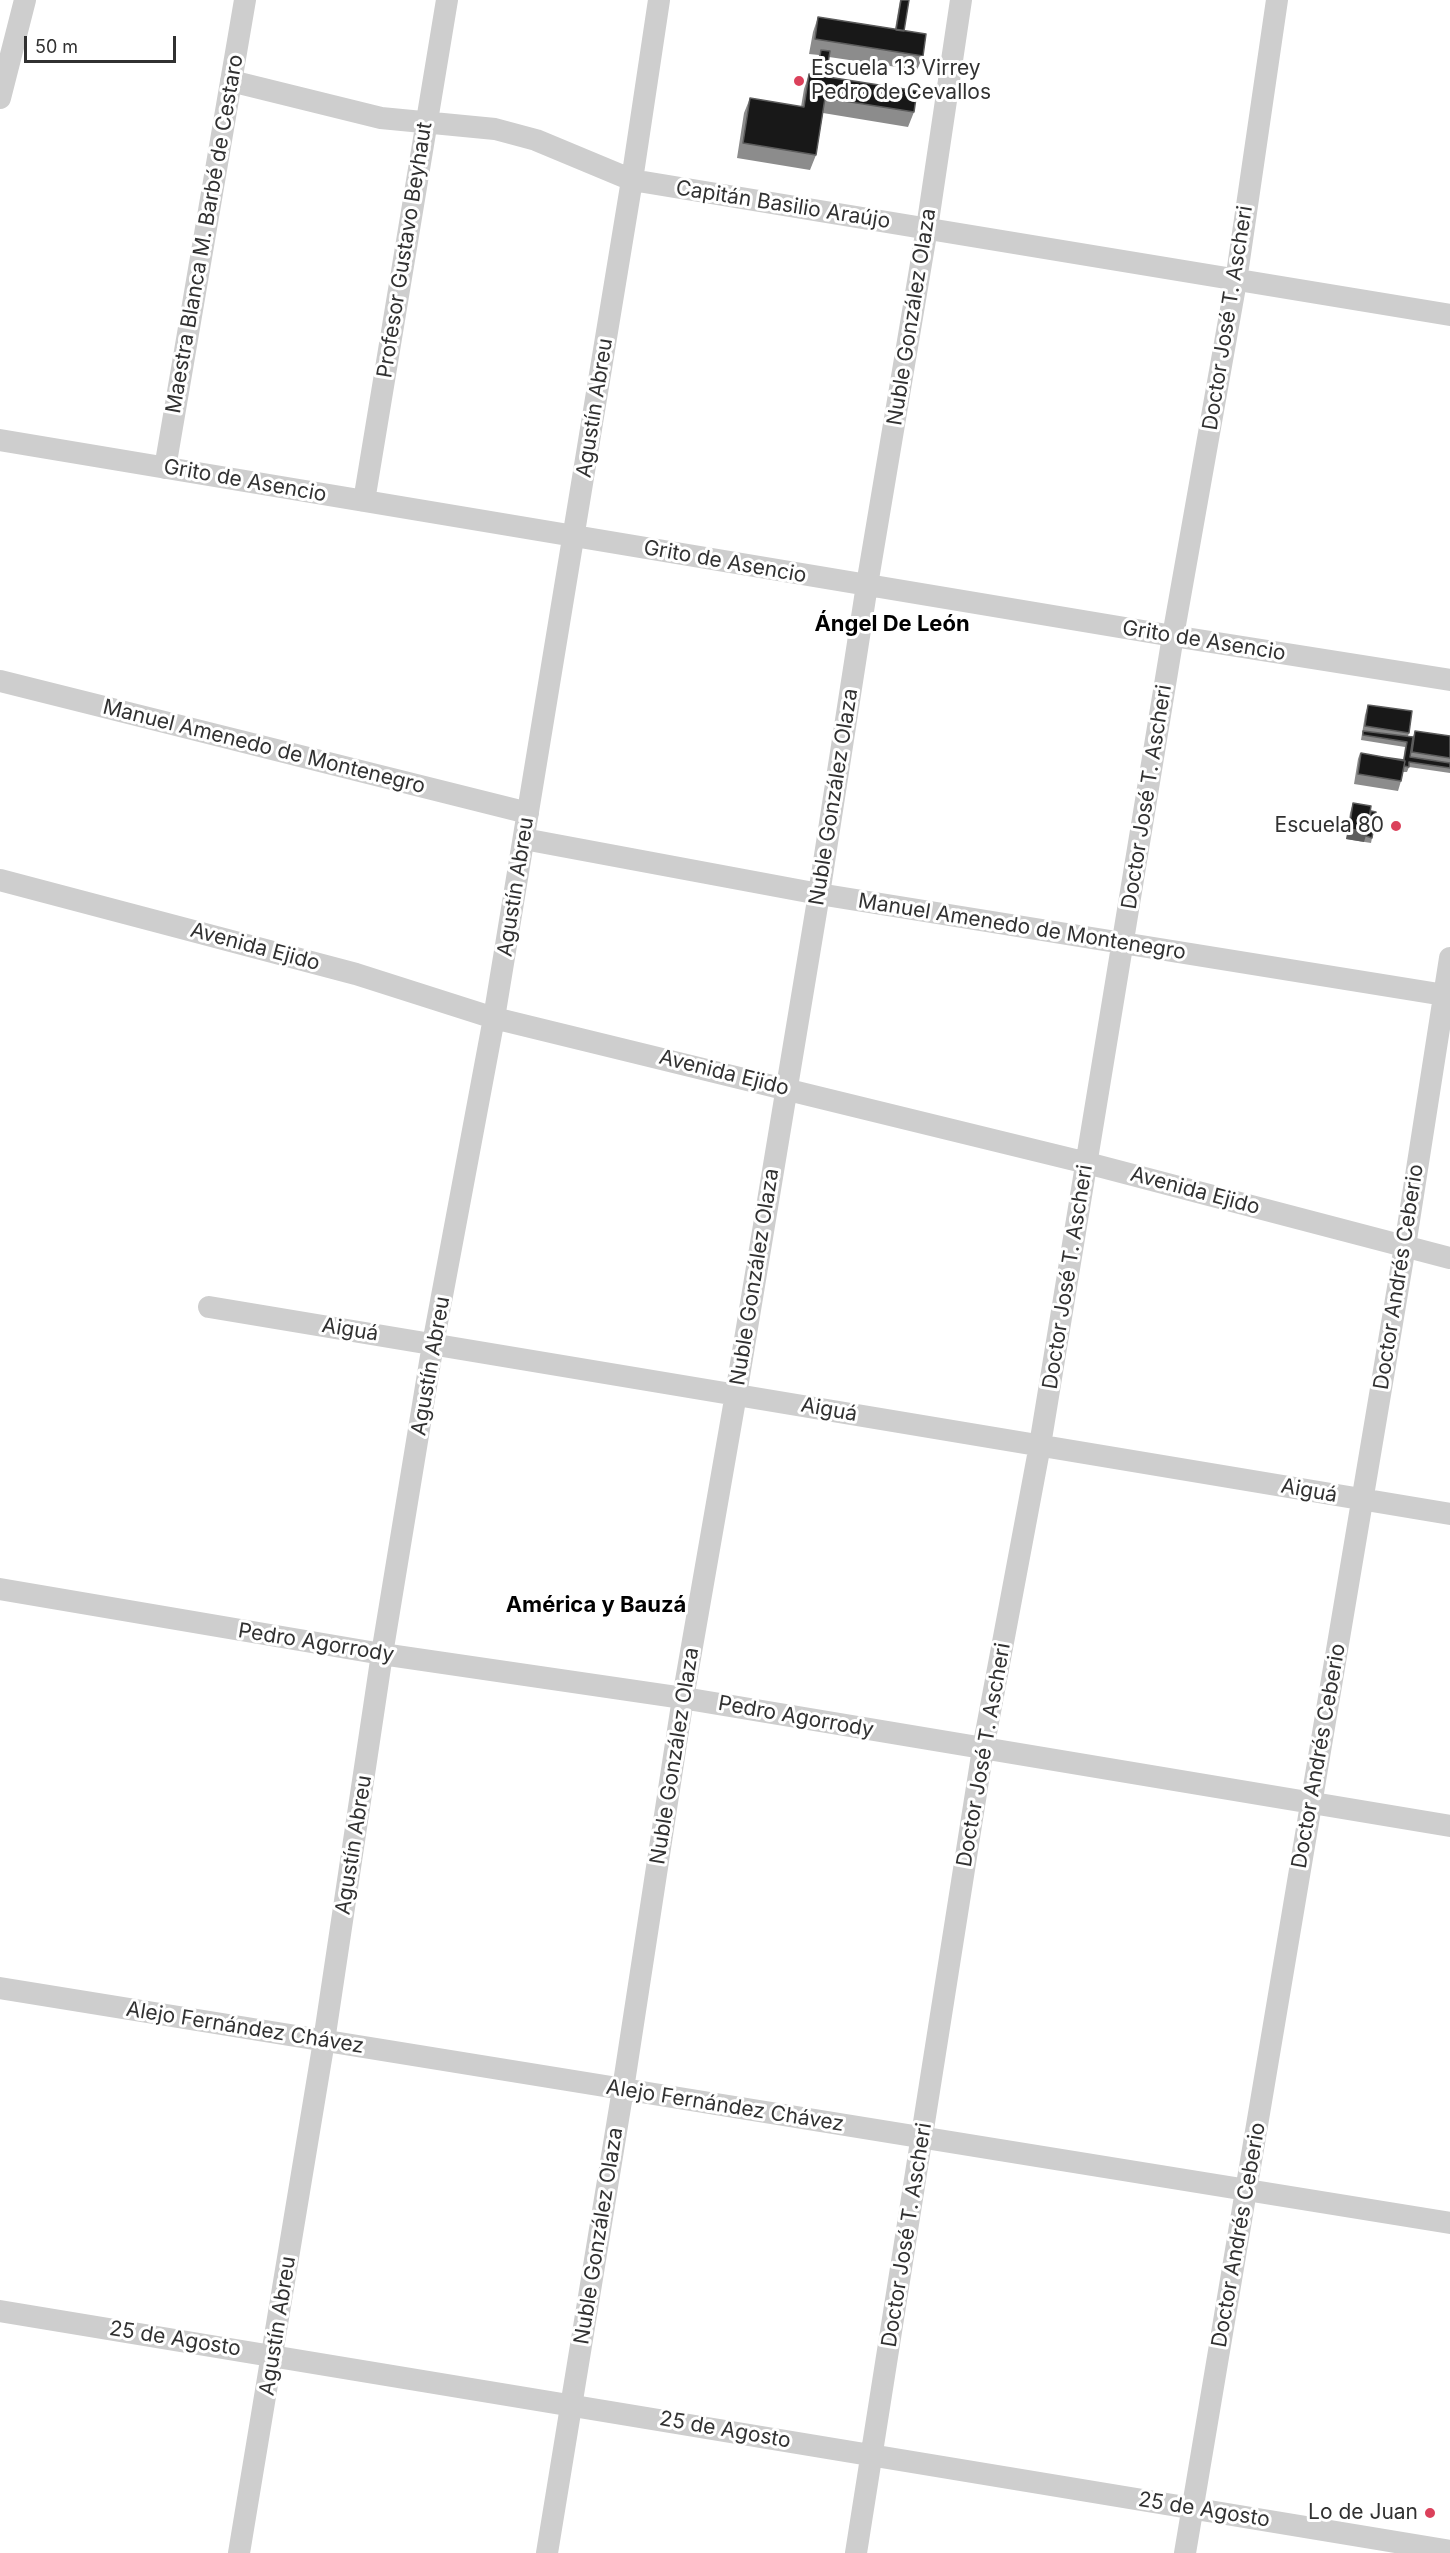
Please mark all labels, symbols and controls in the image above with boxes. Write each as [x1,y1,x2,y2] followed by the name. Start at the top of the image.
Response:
[27,24,178,62] scale bar
[35,36,78,57] text: 50 m
[161,53,249,415] street label: Maestra Blanca M. Barbé de Cestaro
[811,56,991,106] place label: Escuela 13 Virrey Pedro de Cevallos
[792,74,806,88] marker: Escuela 13 Virrey Pedro de Cevallos
[372,120,438,380] street label: Profesor Gustavo Beyhaut
[674,176,892,234] street label: Capitán Basilio Araújo
[1198,204,1258,432] street label: Doctor José T. Ascheri
[882,207,942,427] street label: Nuble González Olaza
[572,337,618,479] street label: Agustín Abreu
[162,454,328,508] street label: Grito de Asencio
[642,535,808,589] street label: Grito de Asencio
[814,611,970,637] district label: Ángel De León
[1121,616,1287,666] street label: Grito de Asencio
[1117,683,1177,911] street label: Doctor José T. Ascheri
[804,687,864,907] street label: Nuble González Olaza
[100,695,428,799] street label: Manuel Amenedo de Montenegro
[1275,813,1384,839] place label: Escuela 80
[493,816,539,958] street label: Agustín Abreu
[1389,819,1403,833] marker: Escuela 80
[856,889,1188,965] street label: Manuel Amenedo de Montenegro
[188,918,322,976] street label: Avenida Ejido
[656,1045,792,1101] street label: Avenida Ejido
[1128,1162,1262,1220] street label: Avenida Ejido
[1369,1162,1429,1392] street label: Doctor Andrés Ceberio
[1038,1163,1098,1391] street label: Doctor José T. Ascheri
[725,1167,785,1387] street label: Nuble González Olaza
[406,1295,456,1437] street label: Agustín Abreu
[320,1313,380,1347] street label: Aiguá
[799,1393,859,1427] street label: Aiguá
[1279,1474,1339,1508] street label: Aiguá
[506,1592,686,1618] district label: América y Bauzá
[236,1618,396,1668] street label: Pedro Agorrody
[952,1641,1016,1869] street label: Doctor José T. Ascheri
[1287,1642,1351,1870] street label: Doctor Andrés Ceberio
[645,1646,705,1866] street label: Nuble González Olaza
[716,1691,876,1743] street label: Pedro Agorrody
[331,1774,377,1916] street label: Agustín Abreu
[124,1997,366,2059] street label: Alejo Fernández Chávez
[604,2075,846,2137] street label: Alejo Fernández Chávez
[877,2121,937,2349] street label: Doctor José T. Ascheri
[1207,2121,1271,2349] street label: Doctor Andrés Ceberio
[569,2126,629,2346] street label: Nuble González Olaza
[255,2255,301,2397] street label: Agustín Abreu
[107,2316,243,2362] street label: 25 de Agosto
[657,2406,793,2454] street label: 25 de Agosto
[1136,2487,1272,2533] street label: 25 de Agosto
[1308,2500,1418,2526] place label: Lo de Juan
[1423,2506,1437,2520] marker: Lo de Juan

